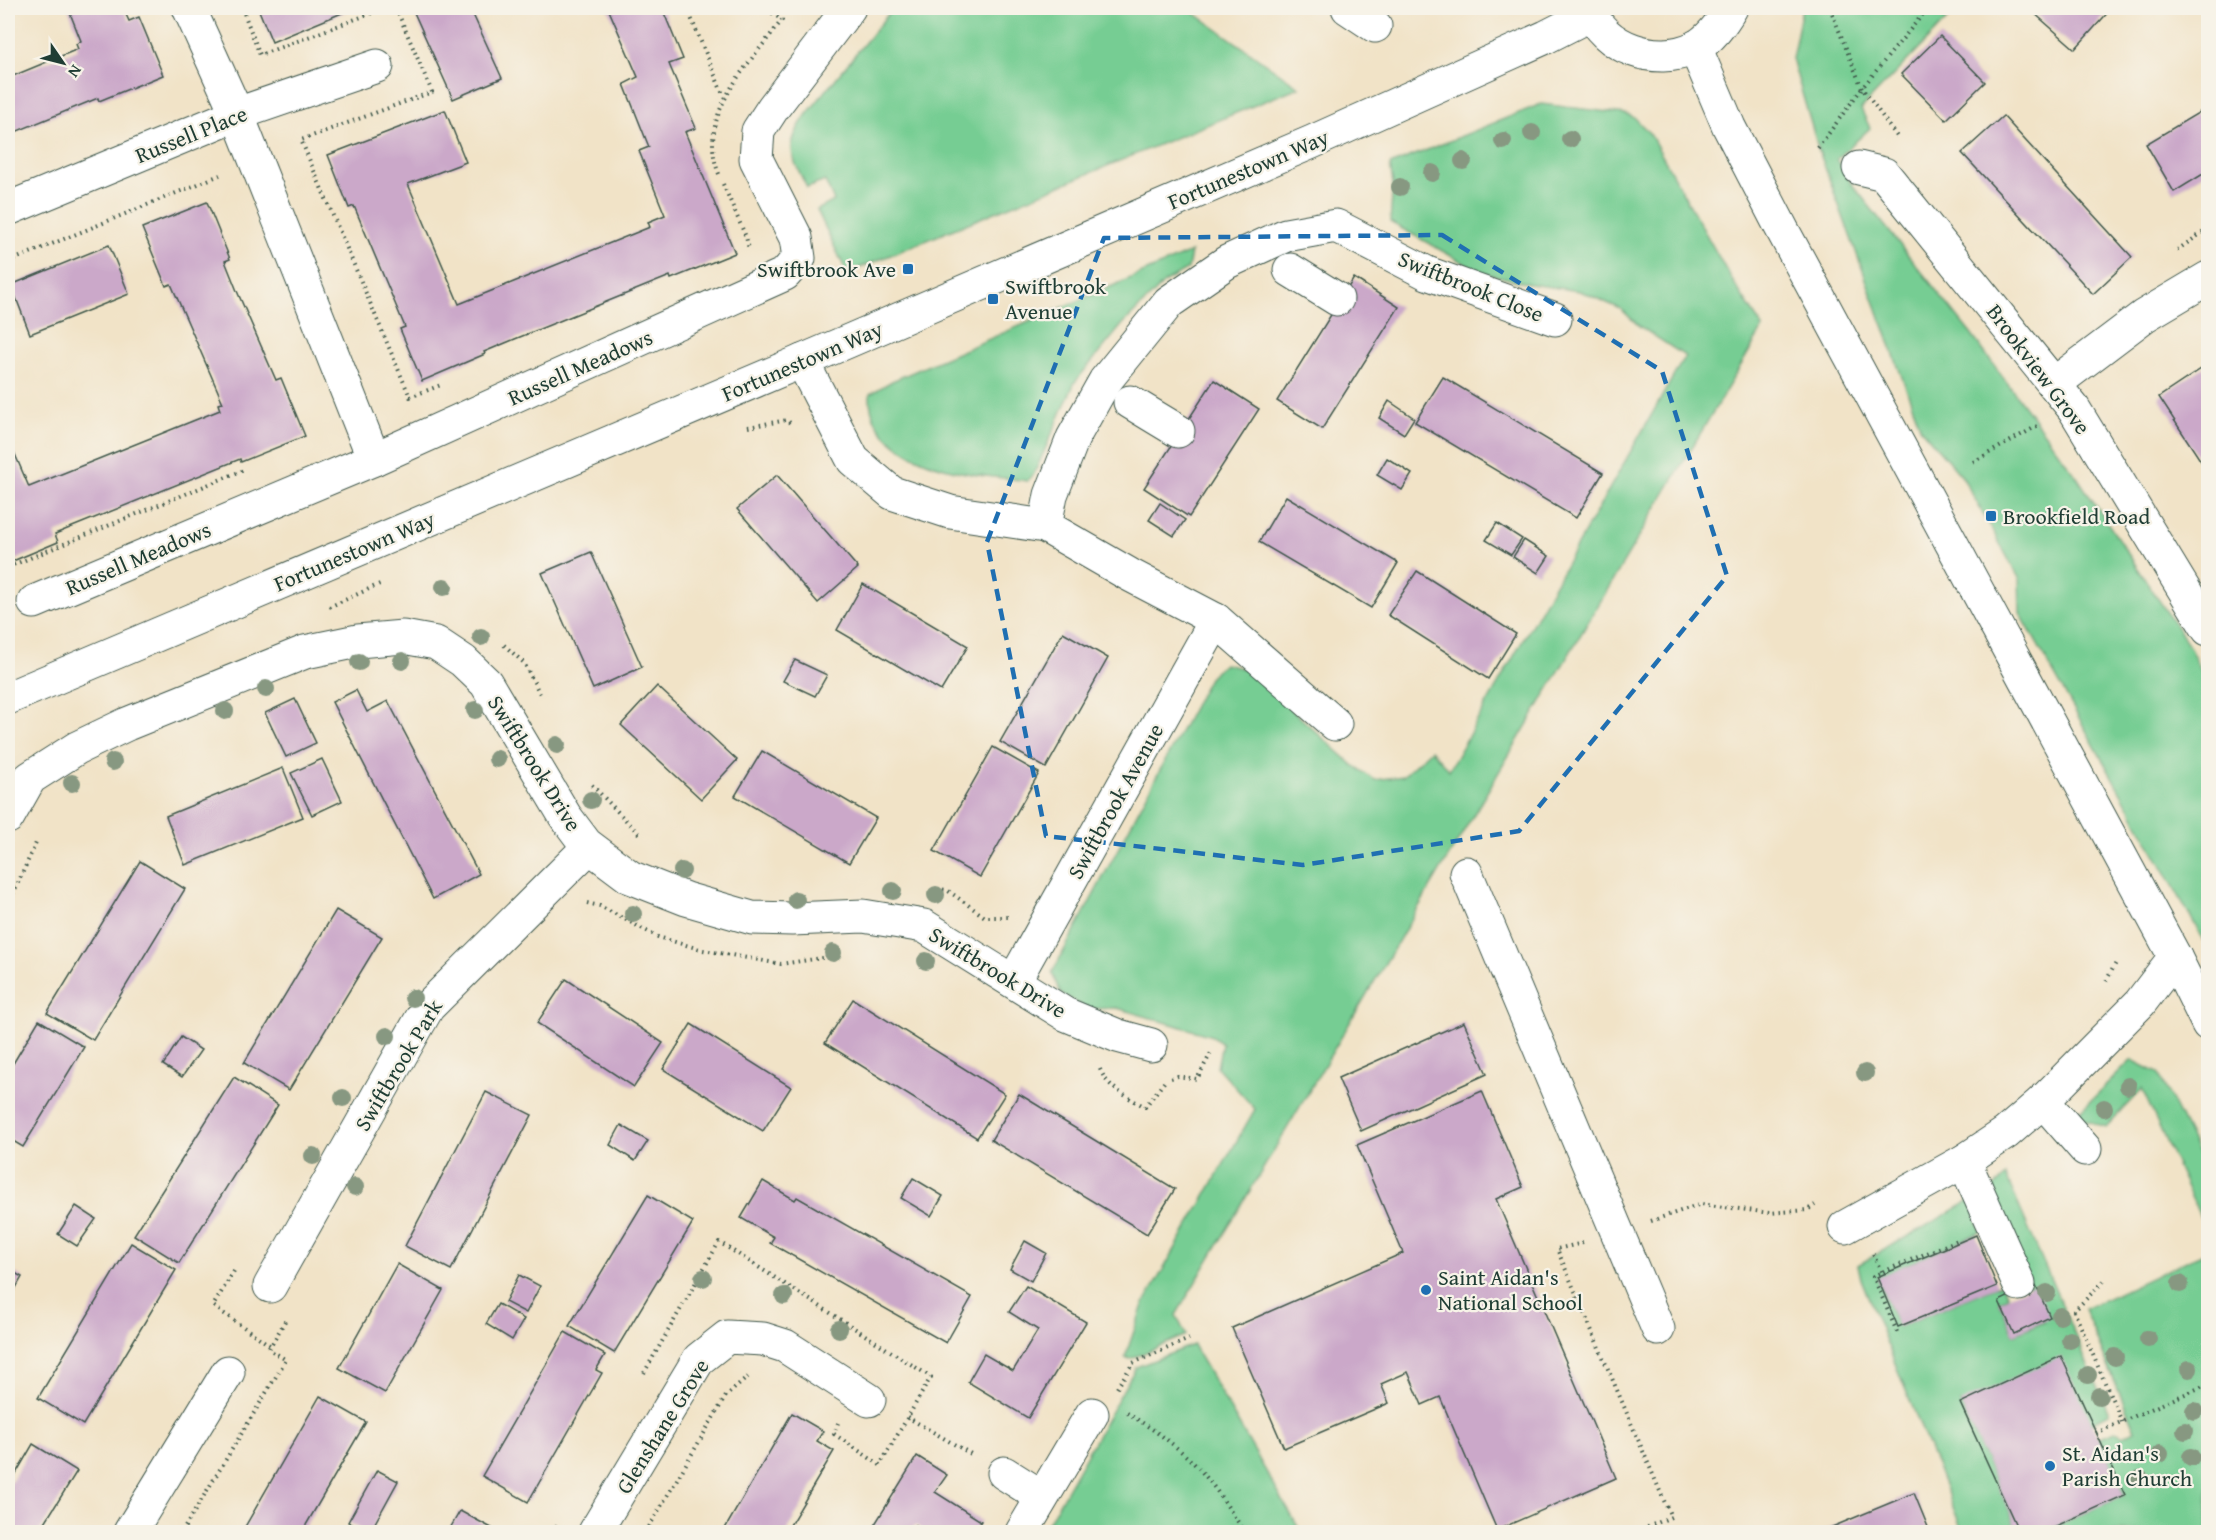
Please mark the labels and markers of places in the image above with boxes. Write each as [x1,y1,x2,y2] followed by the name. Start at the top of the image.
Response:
[757,253,896,285] place label: Swiftbrook Ave
[901,262,915,276] marker: Swiftbrook Ave
[1005,270,1107,327] place label: Swiftbrook Avenue
[986,292,1000,306] marker: Swiftbrook Avenue
[2003,500,2150,532] place label: Brookfield Road
[1984,509,1998,523] marker: Brookfield Road
[1438,1261,1583,1318] place label: Saint Aidan's National School
[1419,1283,1433,1297] marker: Saint Aidan's National School
[2062,1437,2193,1494] place label: St. Aidan's Parish Church
[2043,1459,2057,1473] marker: St. Aidan's Parish Church

